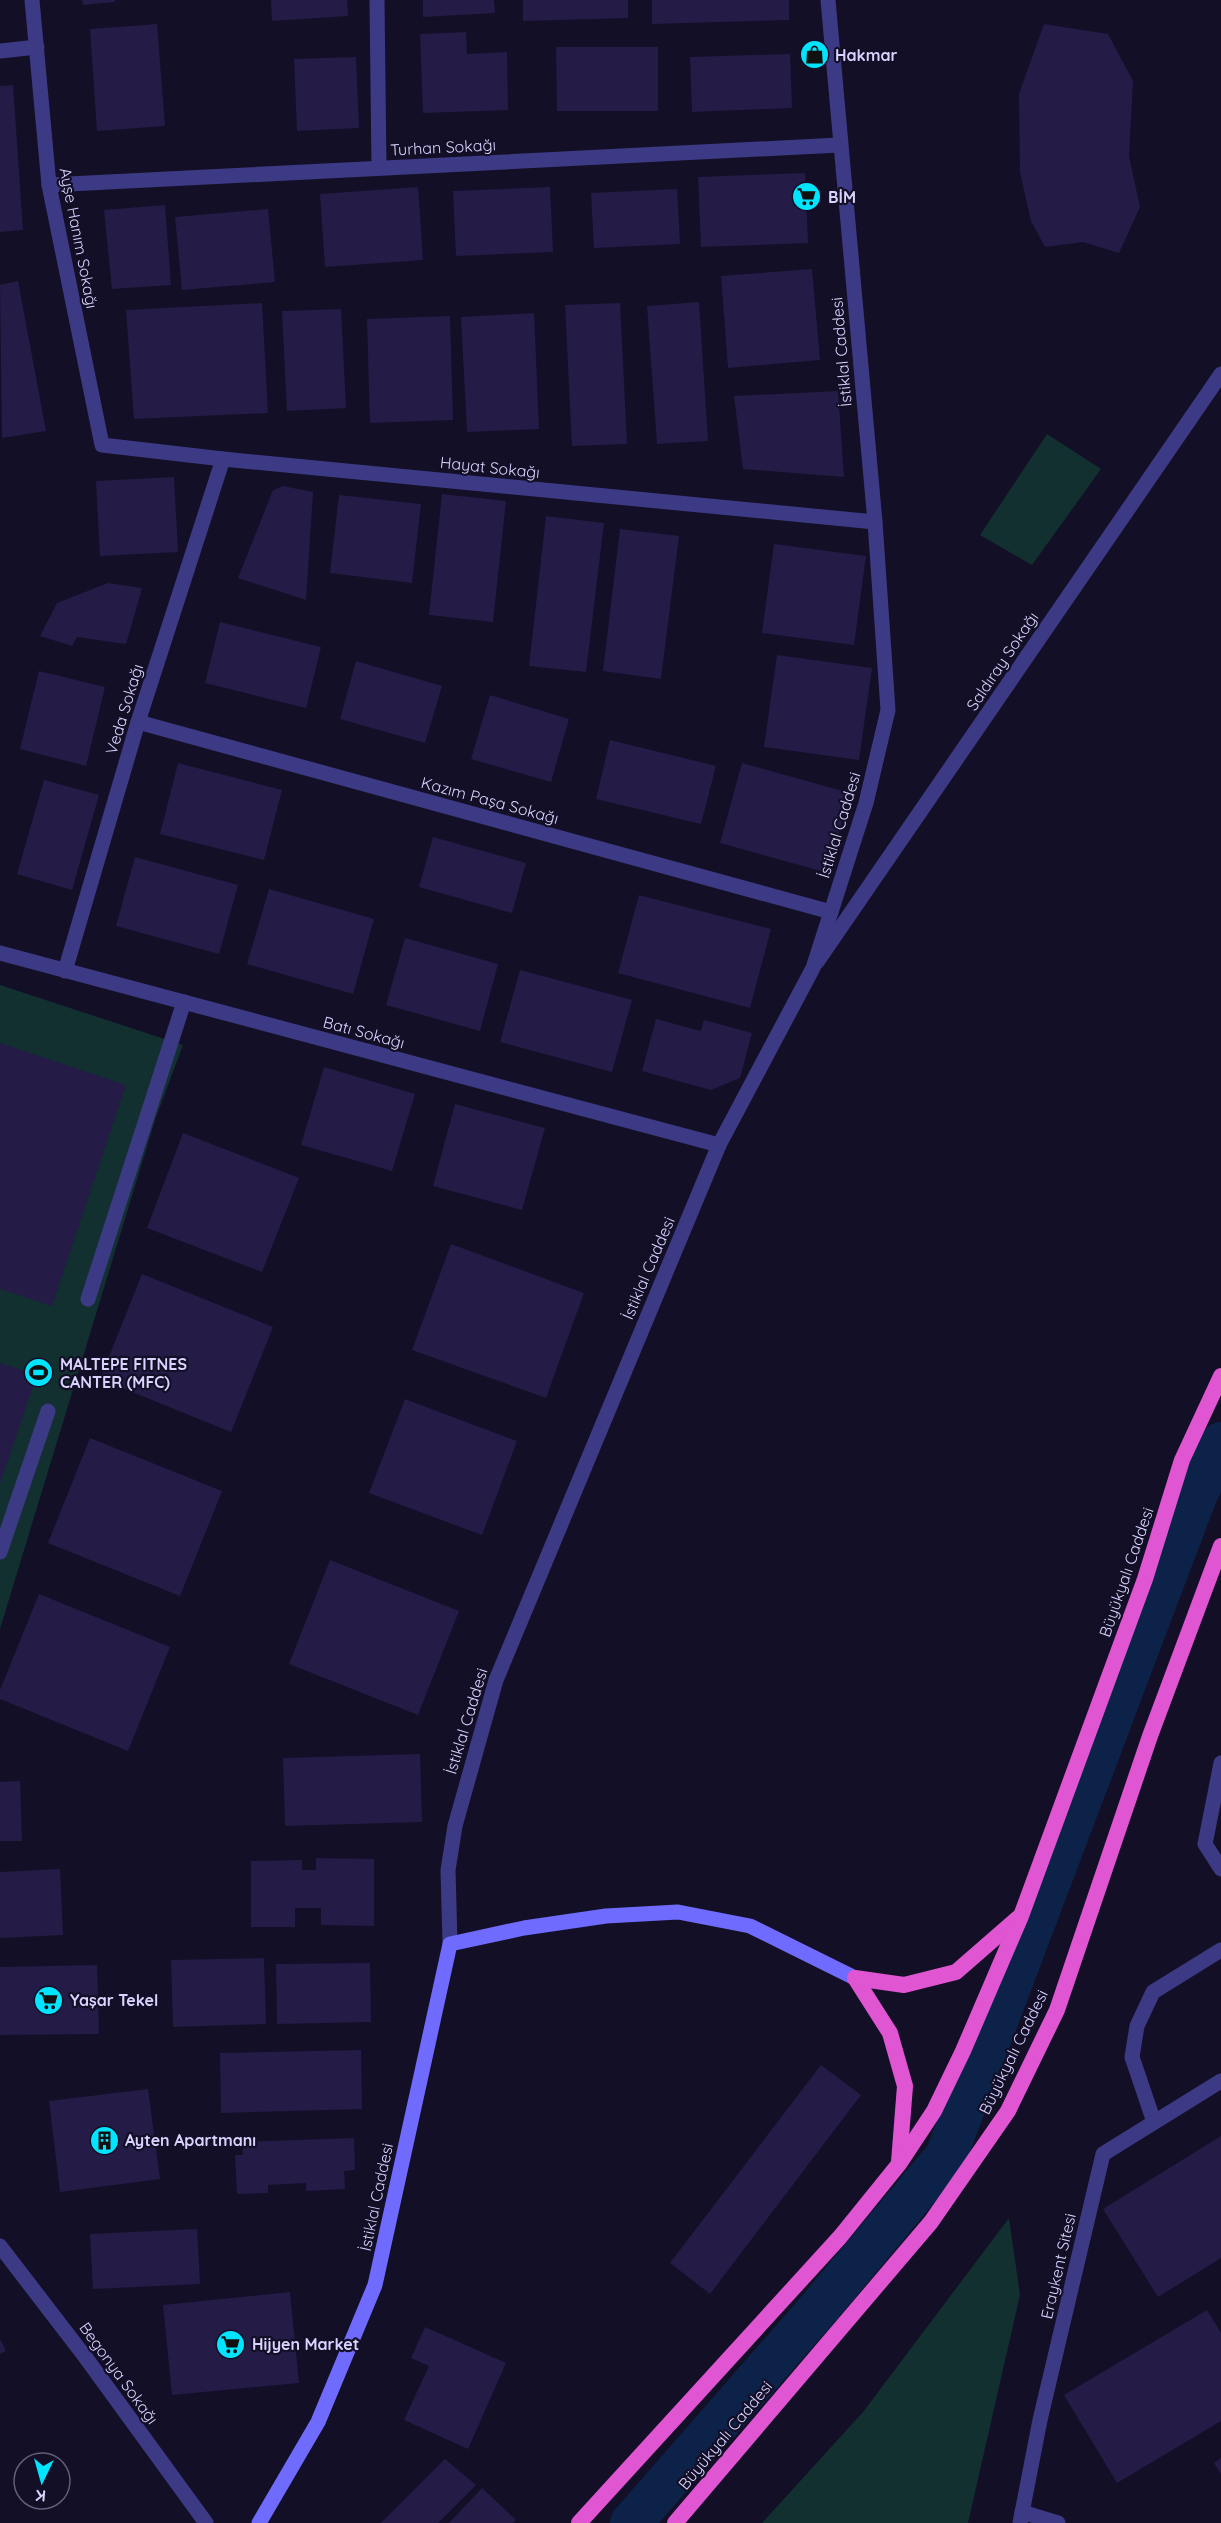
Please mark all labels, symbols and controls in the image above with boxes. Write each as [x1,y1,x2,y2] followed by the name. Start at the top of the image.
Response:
[798,39,830,71] shop icon: Hakmar
[835,45,897,65] place label: Hakmar
[390,134,496,160] street label: Turhan Sokağı
[56,166,102,310] street label: Ayşe Hanım Sokağı
[791,181,823,213] supermarket icon: BİM
[828,187,856,207] place label: BİM
[826,296,856,408] street label: İstiklal Caddesi
[439,452,541,482] street label: Hayat Sokağı
[962,608,1042,714] street label: Saldıray Sokağı
[101,661,147,757] street label: Veda Sokağı
[813,770,865,880] street label: İstiklal Caddesi
[419,772,561,828] street label: Kazım Paşa Sokağı
[321,1012,407,1052] street label: Batı Sokağı
[617,1214,679,1322] street label: İstiklal Caddesi
[60,1354,187,1392] place label: MALTEPE FITNES CANTER (MFC)
[23,1357,55,1389] sports icon: MALTEPE FITNES CANTER (MFC)
[1094,1504,1158,1640] street label: Büyükyalı Caddesi
[440,1666,492,1776] street label: İstiklal Caddesi
[33,1984,65,2016] supermarket icon: Yaşar Tekel
[974,1986,1052,2118] street label: Büyükyalı Caddesi
[70,1990,158,2010] place label: Yaşar Tekel
[88,2124,120,2156] building icon: Ayten Apartmanı
[125,2130,256,2150] place label: Ayten Apartmanı
[355,2141,397,2253] street label: İstiklal Caddesi
[1036,2211,1080,2321] street label: Eraykent Sitesi
[75,2318,163,2428] street label: Begonya Sokağı
[215,2328,247,2360] supermarket icon: Hijyen Market
[252,2334,359,2354] place label: Hijyen Market
[674,2376,776,2494] street label: Büyükyalı Caddesi
[12,2451,72,2511] north arrow
[35,2486,47,2506] text: K

